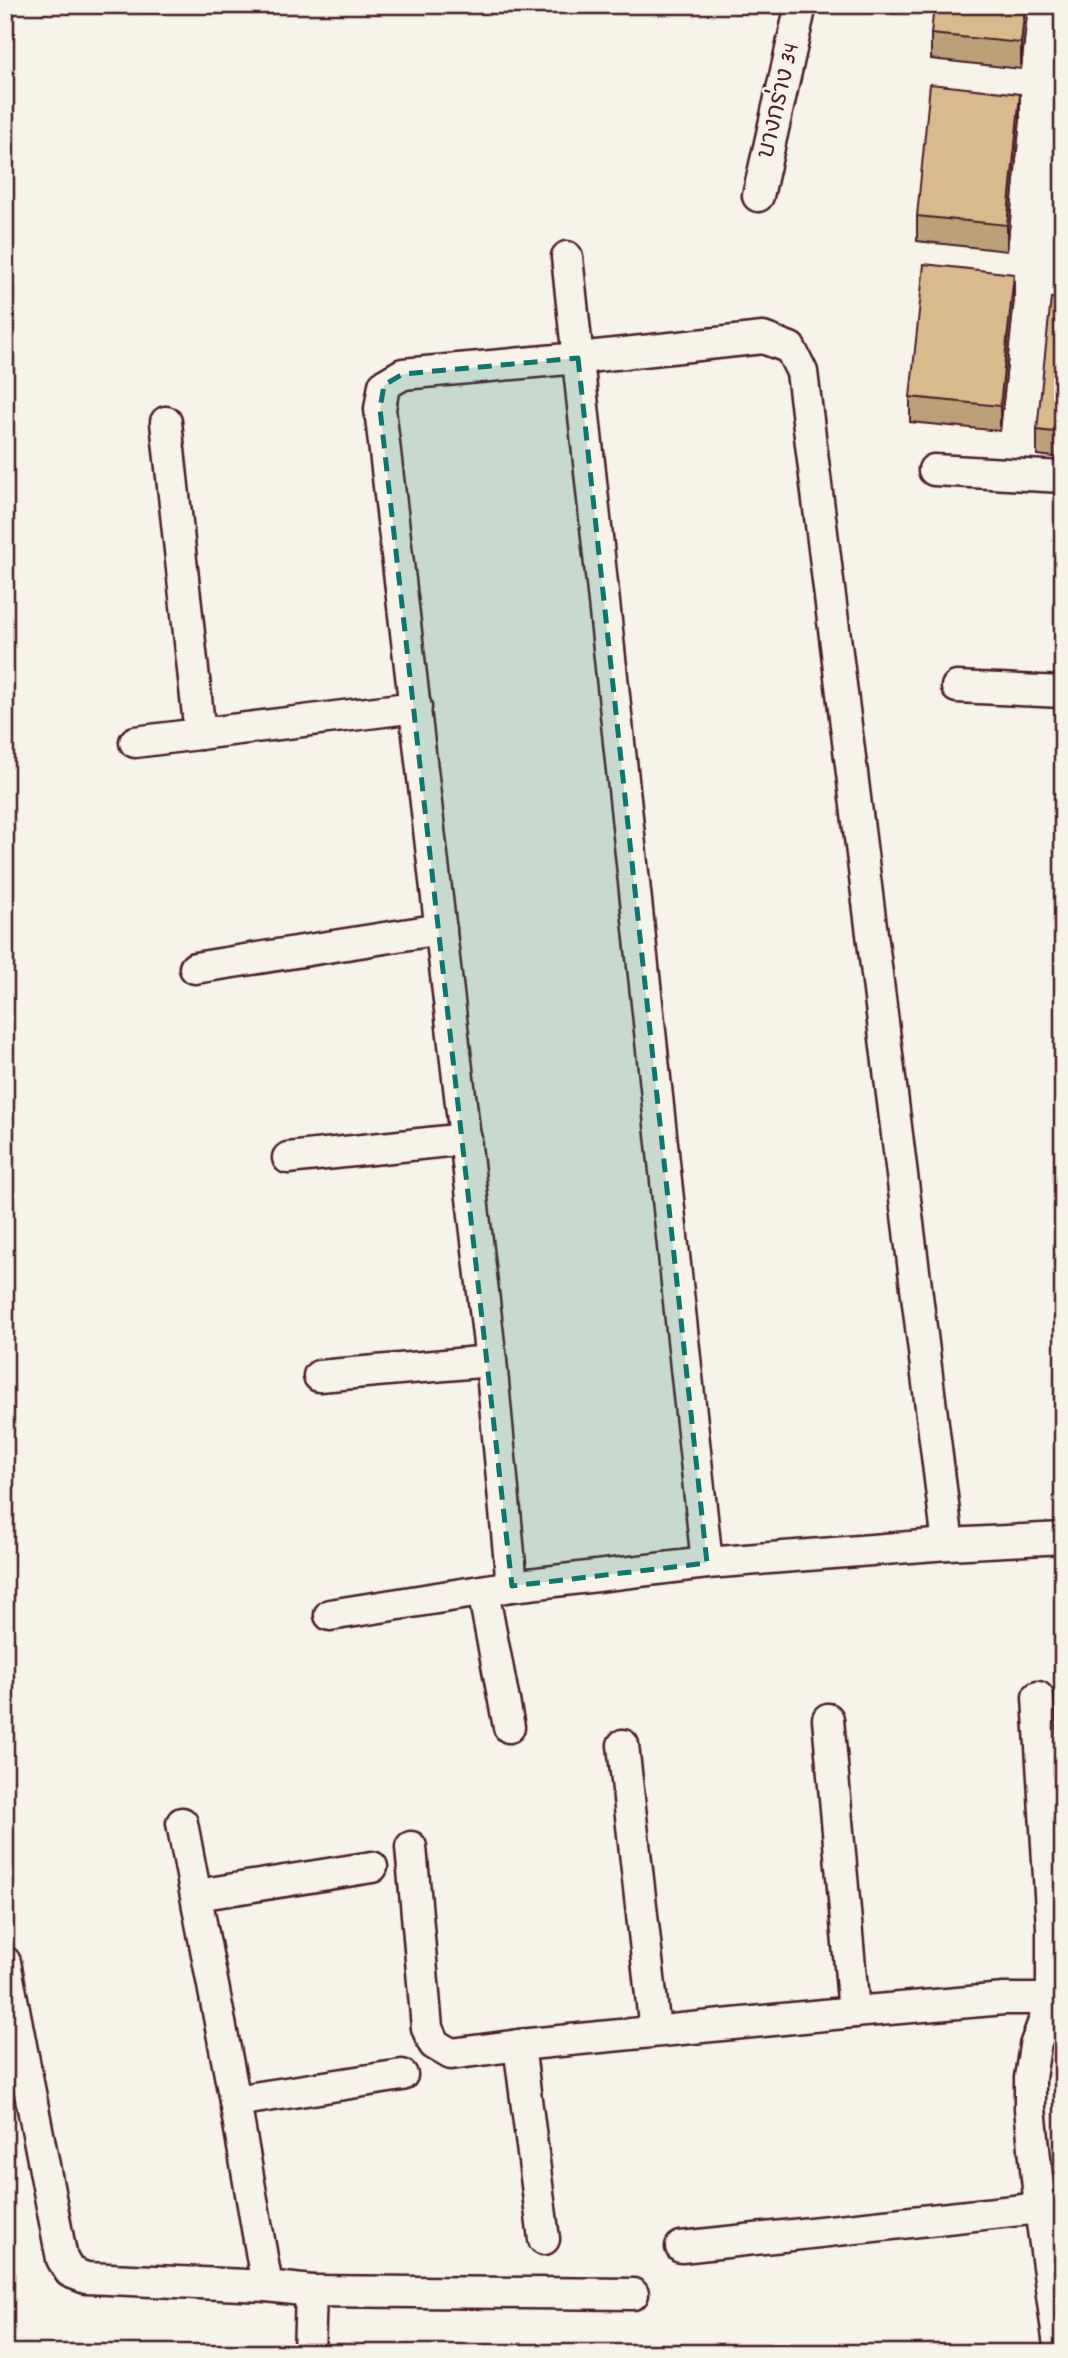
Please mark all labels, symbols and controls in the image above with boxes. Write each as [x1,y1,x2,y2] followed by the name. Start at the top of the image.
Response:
[749,40,810,162] street label: บางกร่าง 34

